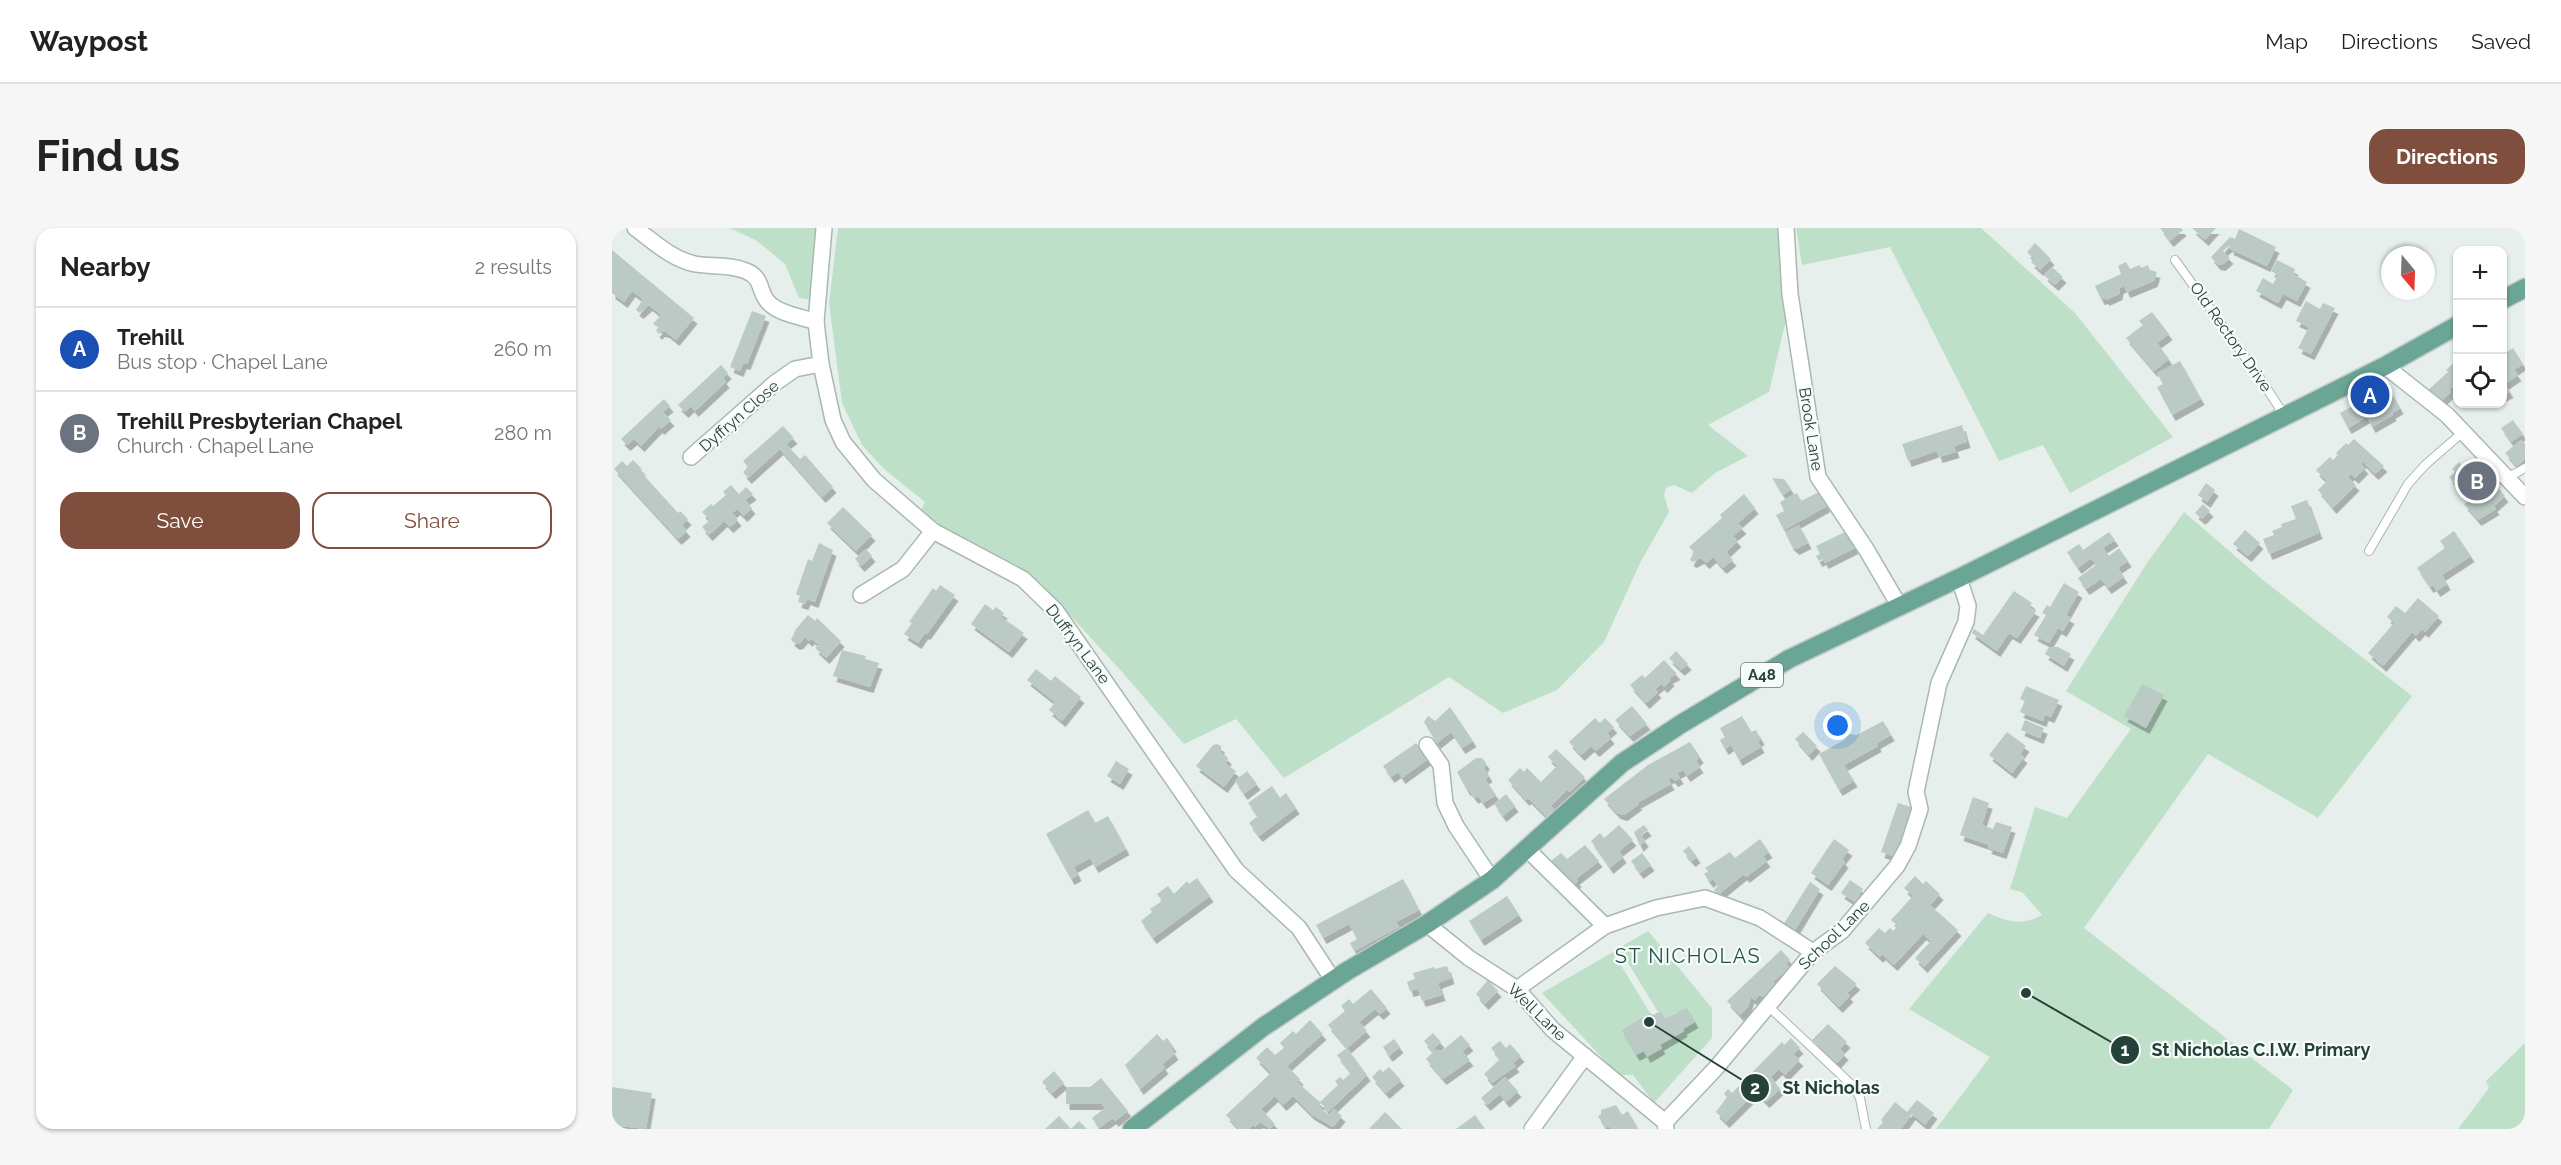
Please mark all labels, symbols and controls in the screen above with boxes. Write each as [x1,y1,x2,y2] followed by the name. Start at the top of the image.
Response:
[30,25,148,58] text: Waypost
[2265,29,2308,54] text: Map
[2341,29,2438,54] text: Directions
[2471,29,2531,54] text: Saved
[2369,129,2525,184] button: Directions
[36,132,180,181] text: Find us
[2381,246,2435,300] north arrow
[2453,246,2507,408] map controls
[2453,246,2507,300] button: +
[60,252,150,282] text: Nearby
[475,255,552,279] text: 2 results
[2186,278,2276,396] street label: Old Rectory Drive
[2453,300,2507,354] button: −
[117,324,184,350] text: Trehill
[73,337,86,361] text: A
[494,337,552,361] text: 260 m
[117,350,328,374] text: Bus stop · Chapel Lane
[2453,354,2507,408] button: locate
[2350,372,2390,418] pin: A
[695,376,783,456] street label: Dyffryn Close
[1795,386,1827,472] street label: Brook Lane
[117,408,402,434] text: Trehill Presbyterian Chapel
[73,421,86,445] text: B
[494,421,552,445] text: 280 m
[117,434,314,458] text: Church · Chapel Lane
[2458,458,2496,504] pin: B
[60,492,300,549] button: Save
[312,492,552,549] button: Share
[1042,600,1114,688] street label: Duffryn Lane
[1741,663,1783,687] road number: A48
[1823,711,1852,740] your location
[1794,896,1874,974] street label: School Lane
[1615,944,1761,968] district label: ST NICHOLAS
[1504,979,1570,1045] street label: Well Lane
[2110,1032,2382,1068] callout: St Nicholas C.I.W. Primary
[2121,1039,2130,1060] text: 1
[2152,1039,2371,1060] text: St Nicholas C.I.W. Primary
[1740,1070,1891,1106] callout: St Nicholas
[1750,1077,1760,1098] text: 2
[1782,1077,1880,1098] text: St Nicholas

